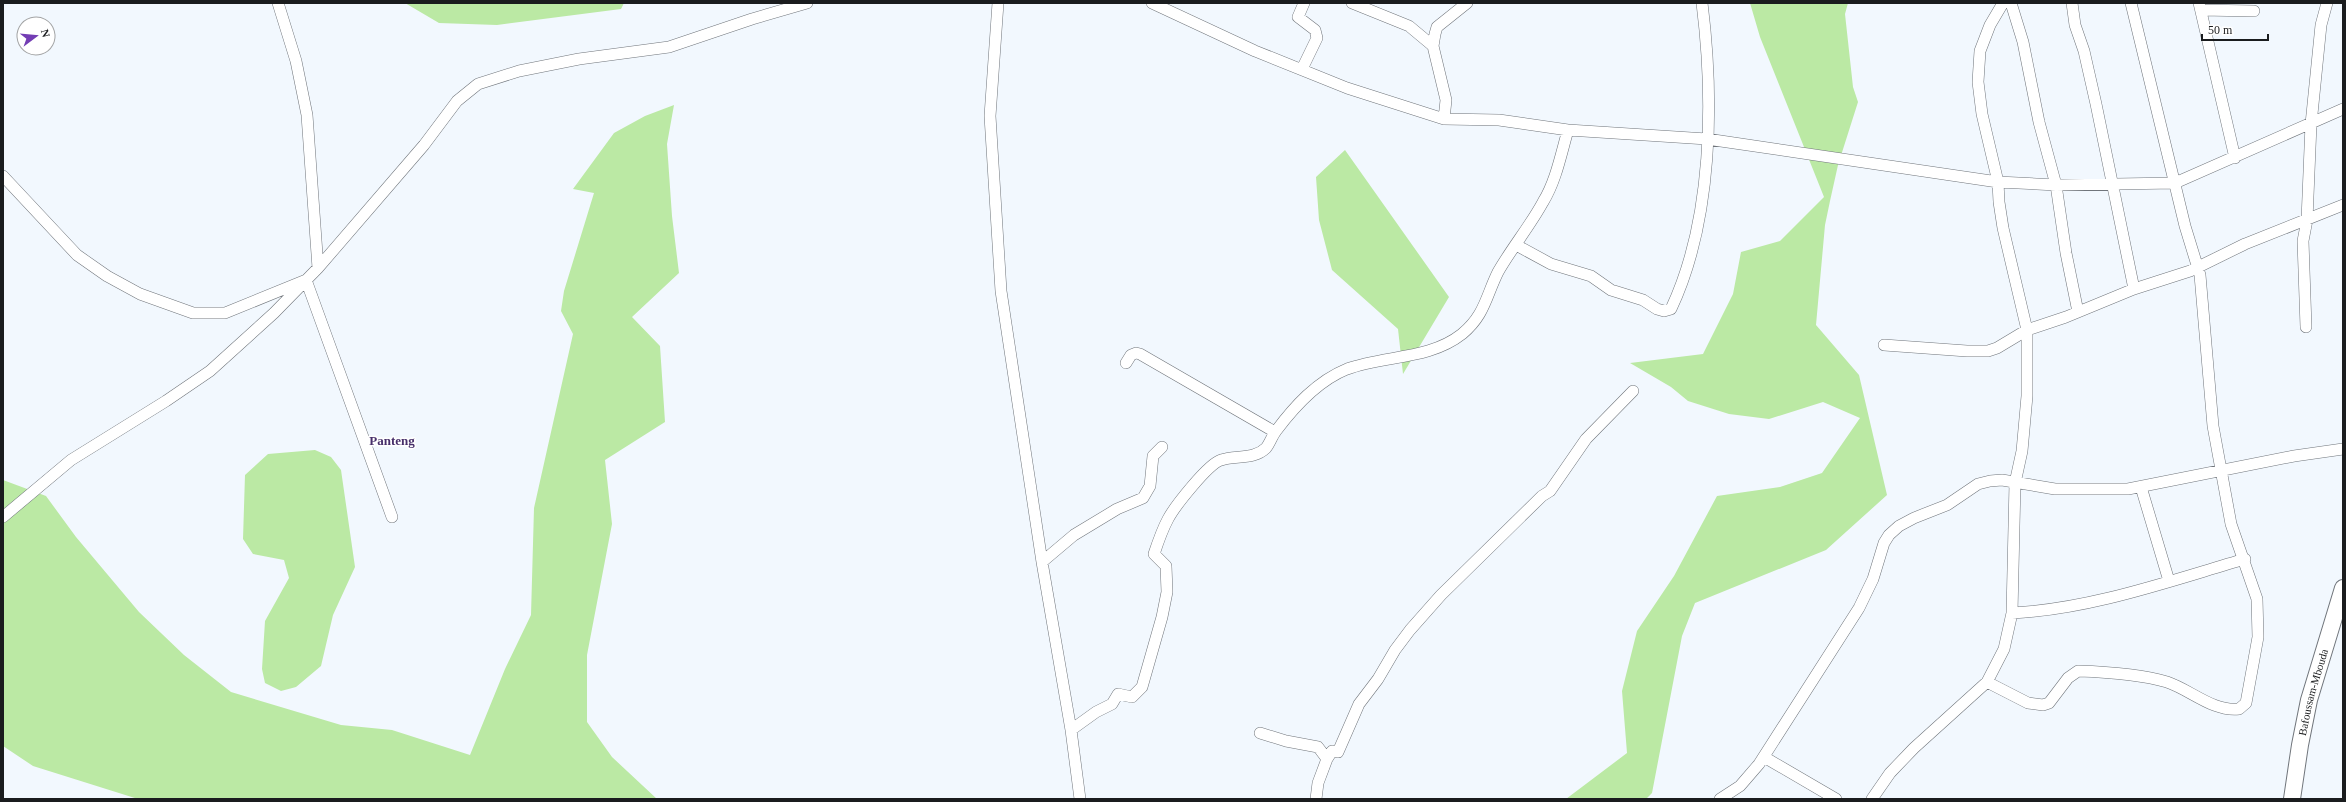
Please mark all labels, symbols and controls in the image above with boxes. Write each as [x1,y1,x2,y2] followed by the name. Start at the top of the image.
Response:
[16,16,56,56] north arrow
[2202,16,2268,42] scale bar
[2208,23,2233,37] text: 50 m
[39,28,52,39] text: N
[369,433,415,448] district label: Panteng
[2296,647,2330,737] street label: Bafoussam-Mbouda

